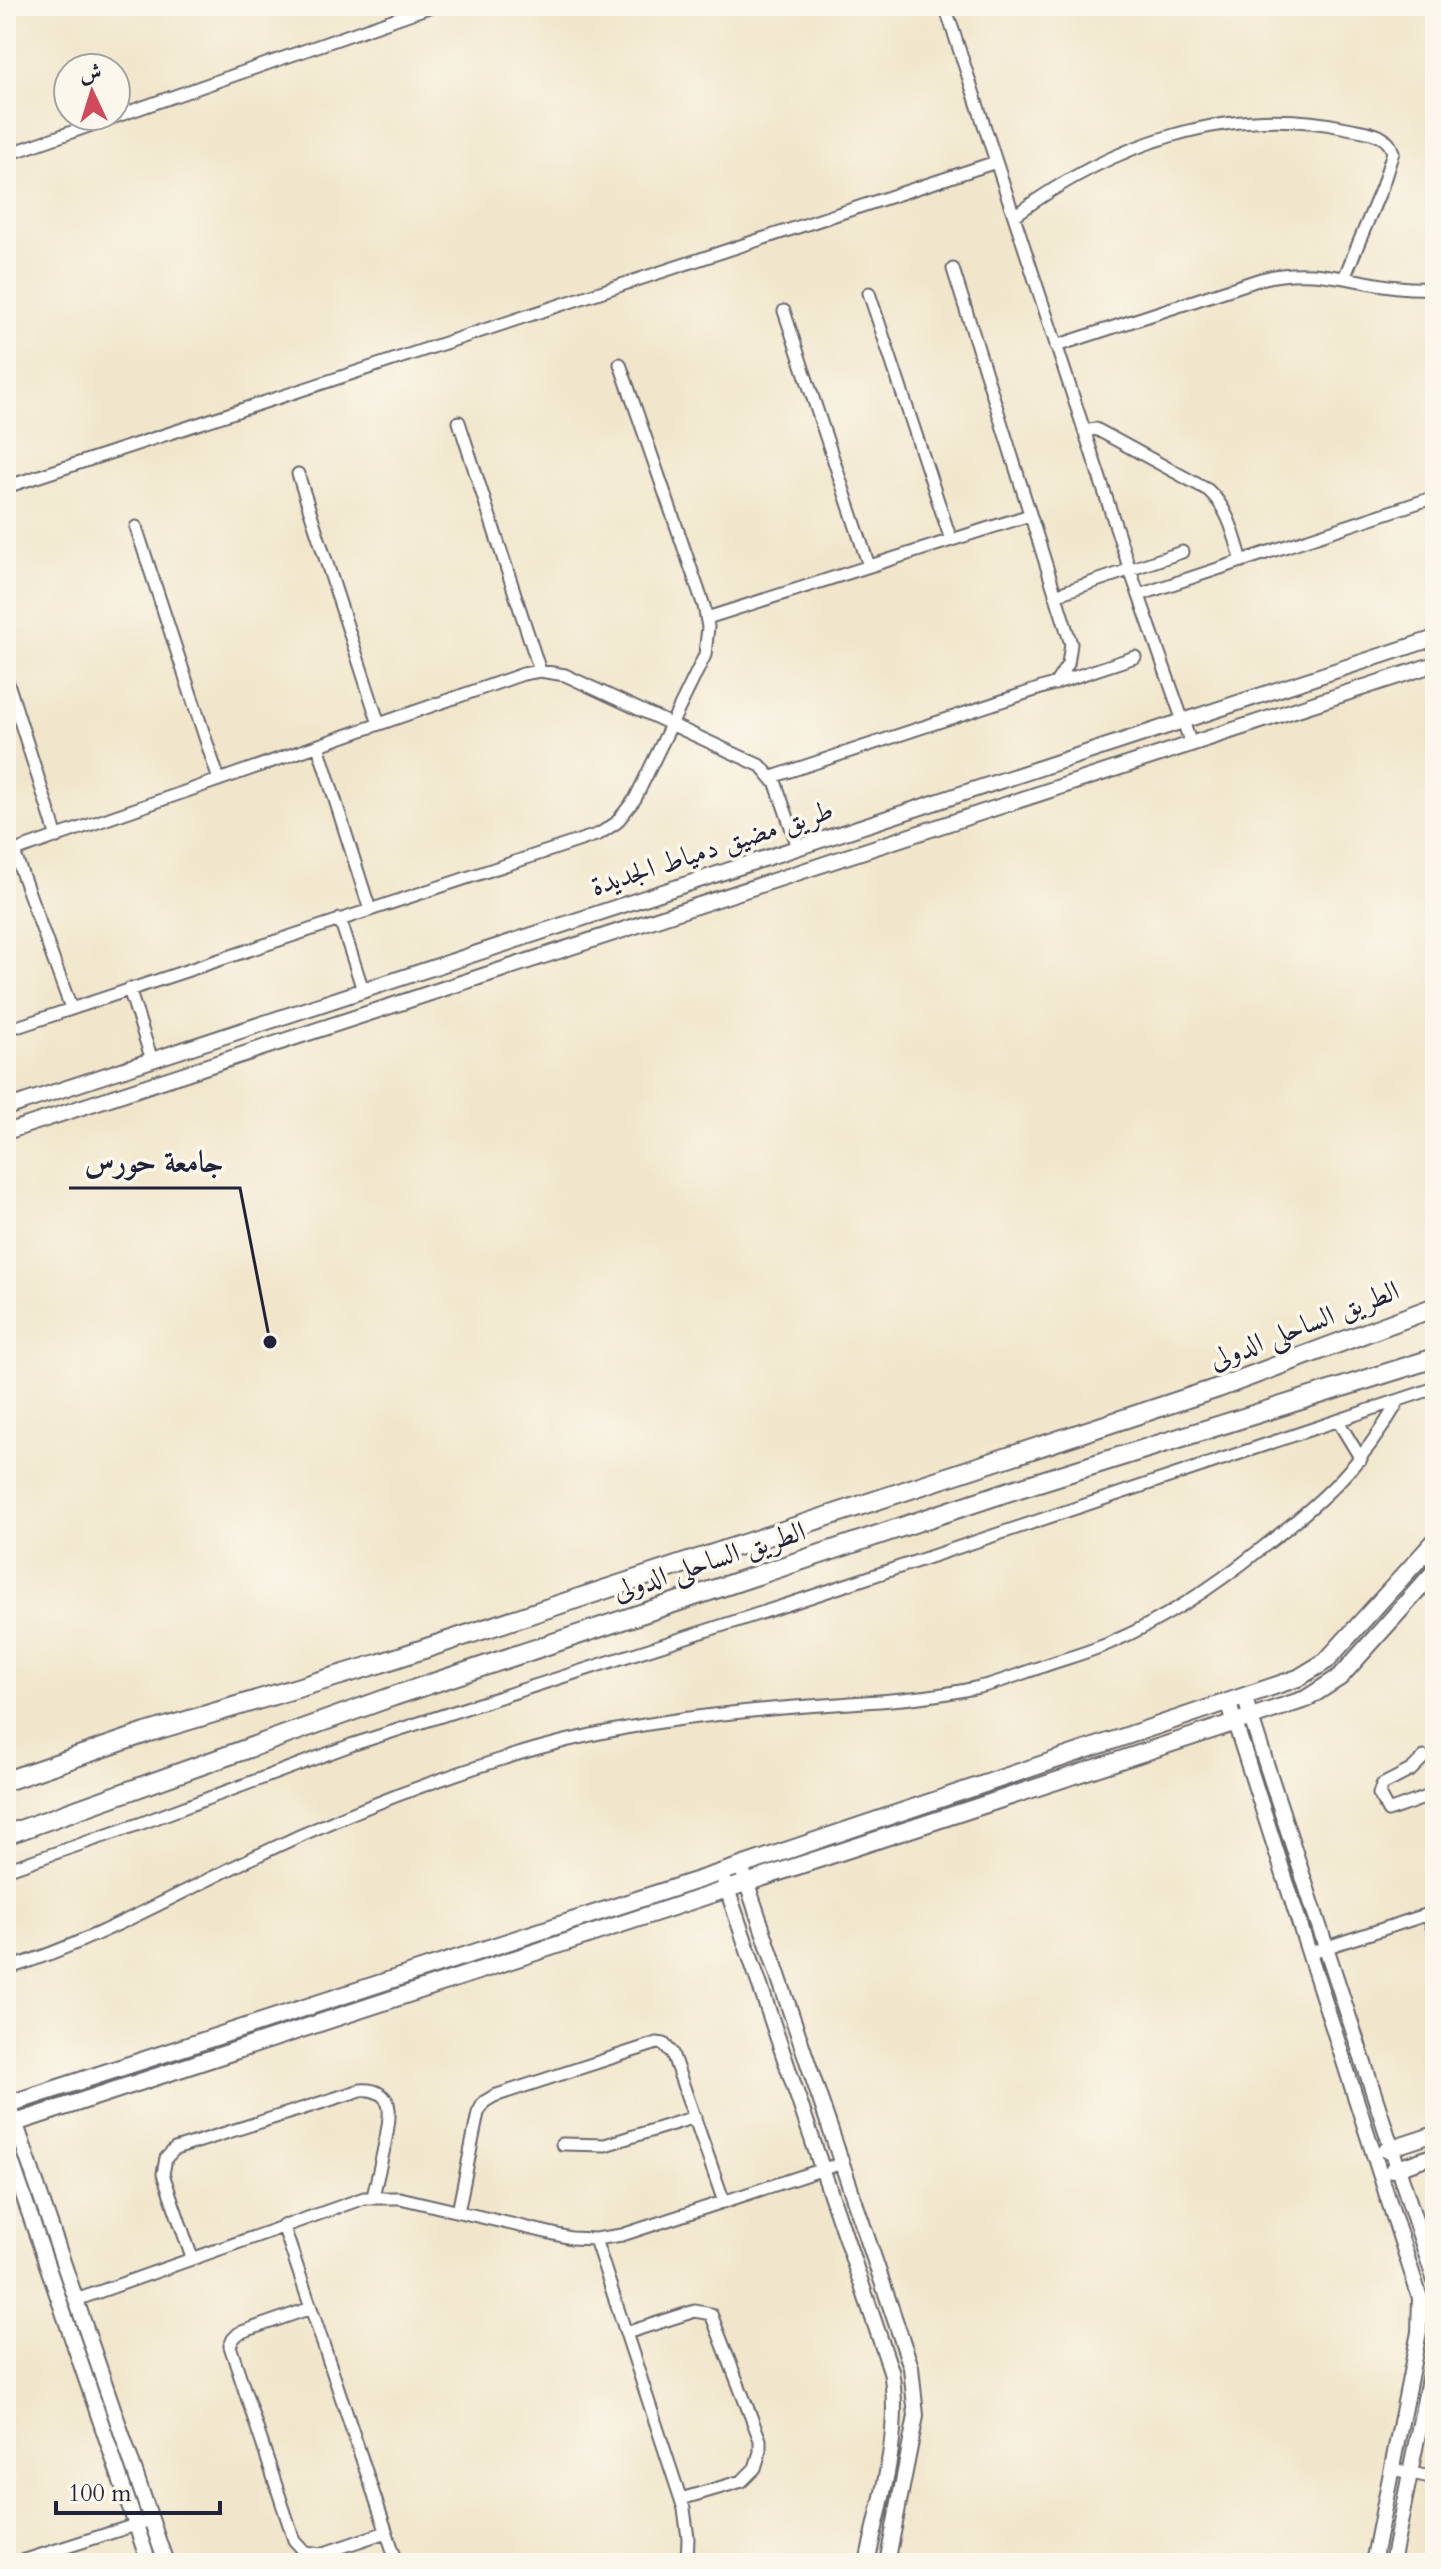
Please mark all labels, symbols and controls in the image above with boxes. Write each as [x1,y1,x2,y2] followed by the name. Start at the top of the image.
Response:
[52,52,132,132] north arrow
[79,57,103,89] text: ش
[586,791,838,905] street label: طريق مضيق دمياط الجديدة
[69,1134,240,1188] callout: جامعة حورس
[85,1142,223,1183] text: جامعة حورس
[1204,1271,1405,1380] street label: الطريق الساحلى الدولى
[608,1512,811,1611] street label: الطريق الساحلى الدولى
[56,2465,220,2515] scale bar
[68,2477,132,2510] text: 100 m

